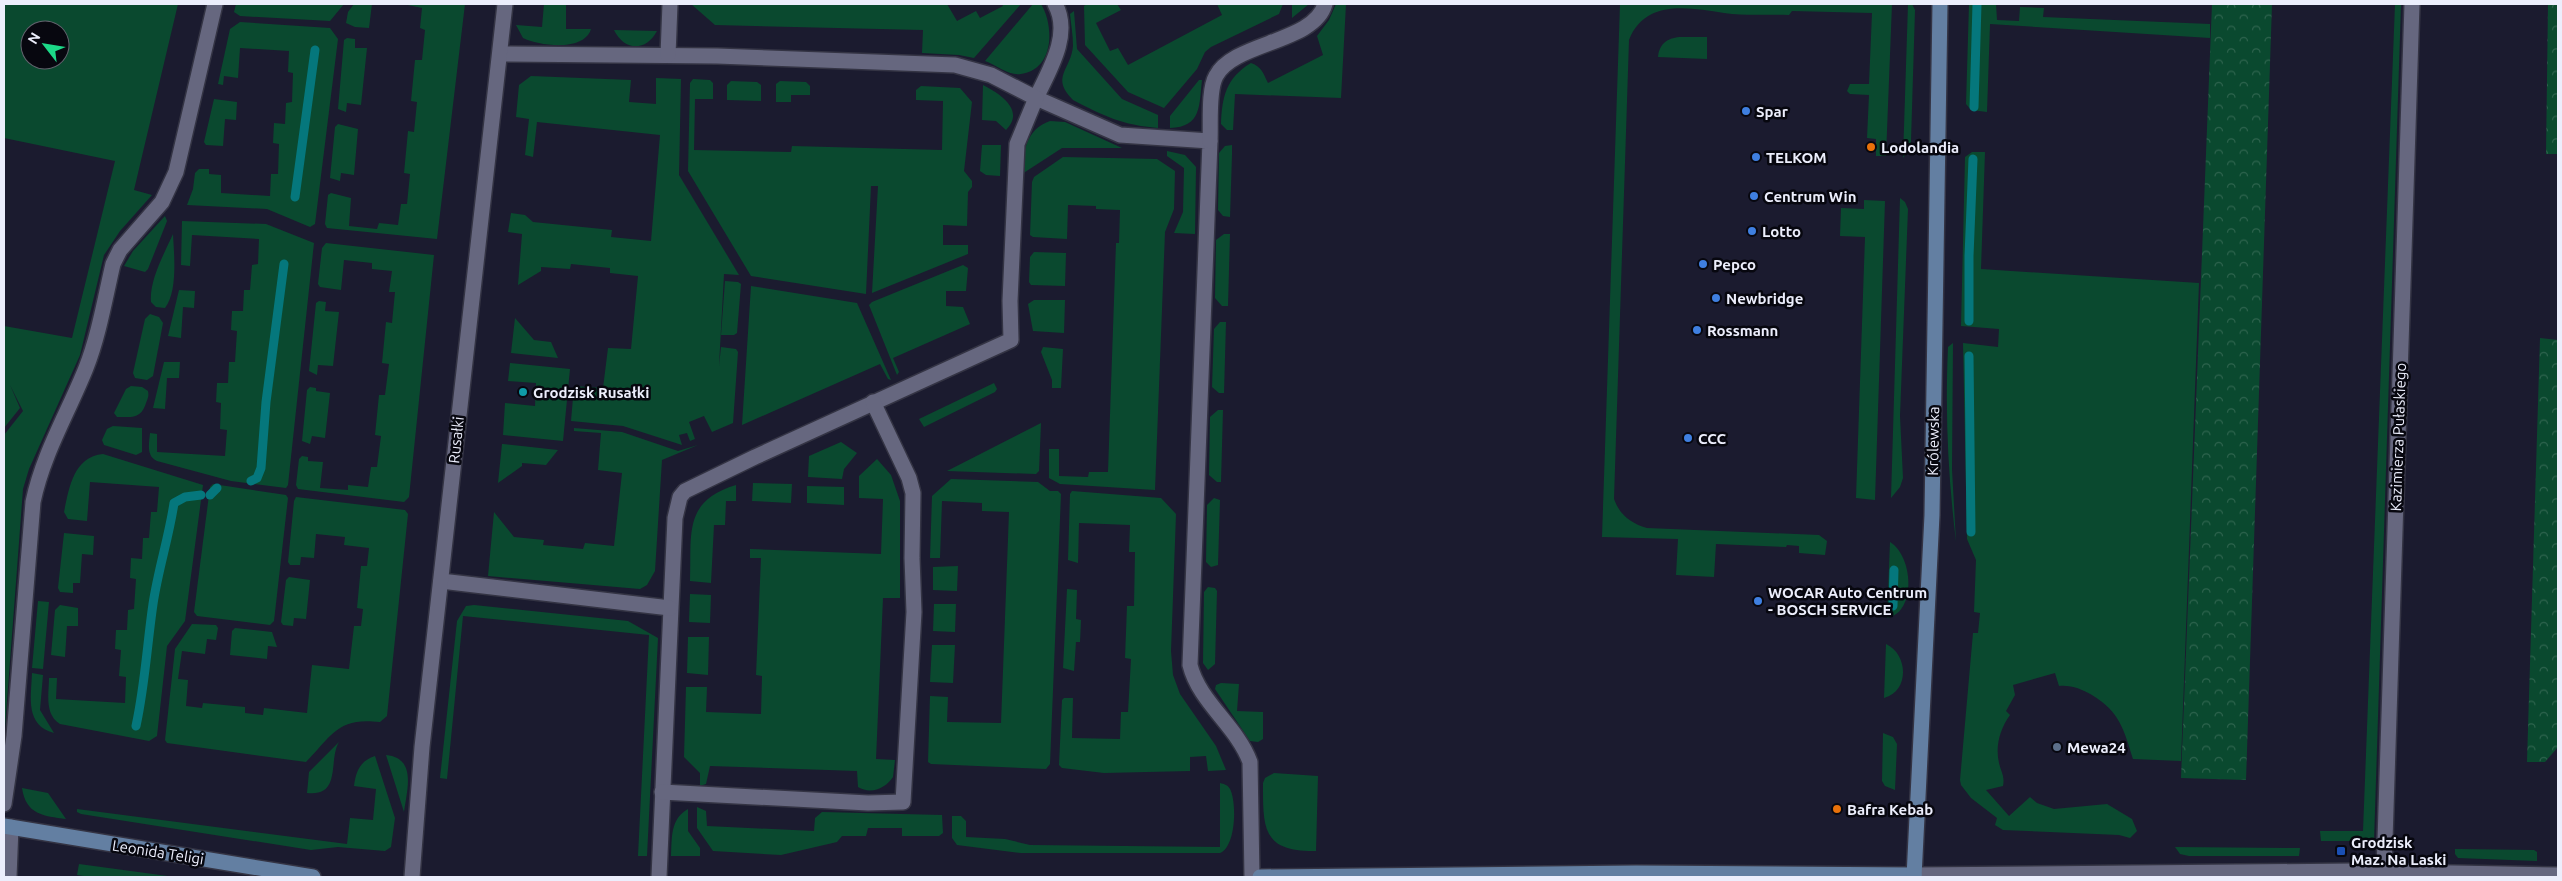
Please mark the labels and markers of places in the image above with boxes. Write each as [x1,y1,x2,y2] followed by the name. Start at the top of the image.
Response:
[1756,103,1789,120] place label: Spar
[1740,105,1752,117] marker: Spar
[1881,139,1959,156] place label: Lodolandia
[1865,141,1877,153] marker: Lodolandia
[1766,149,1827,166] place label: TELKOM
[1750,151,1762,163] marker: TELKOM
[1764,188,1856,205] place label: Centrum Win
[1748,190,1760,202] marker: Centrum Win
[1762,223,1801,240] place label: Lotto
[1746,225,1758,237] marker: Lotto
[1713,256,1756,273] place label: Pepco
[1697,258,1709,270] marker: Pepco
[1726,290,1803,307] place label: Newbridge
[1710,292,1722,304] marker: Newbridge
[1707,322,1778,339] place label: Rossmann
[1691,324,1703,336] marker: Rossmann
[533,384,649,401] place label: Grodzisk Rusałki
[517,386,529,398] marker: Grodzisk Rusałki
[1698,430,1727,447] place label: CCC
[1682,432,1694,444] marker: CCC
[1768,584,1927,618] place label: WOCAR Auto Centrum - BOSCH SERVICE
[1752,595,1764,607] marker: WOCAR Auto Centrum - BOSCH SERVICE
[2067,739,2126,756] place label: Mewa24
[2051,741,2063,753] marker: Mewa24
[1847,801,1933,818] place label: Bafra Kebab
[1831,803,1843,815] marker: Bafra Kebab
[2351,834,2446,868] place label: Grodzisk Maz. Na Laski
[2335,845,2347,857] marker: Grodzisk Maz. Na Laski

